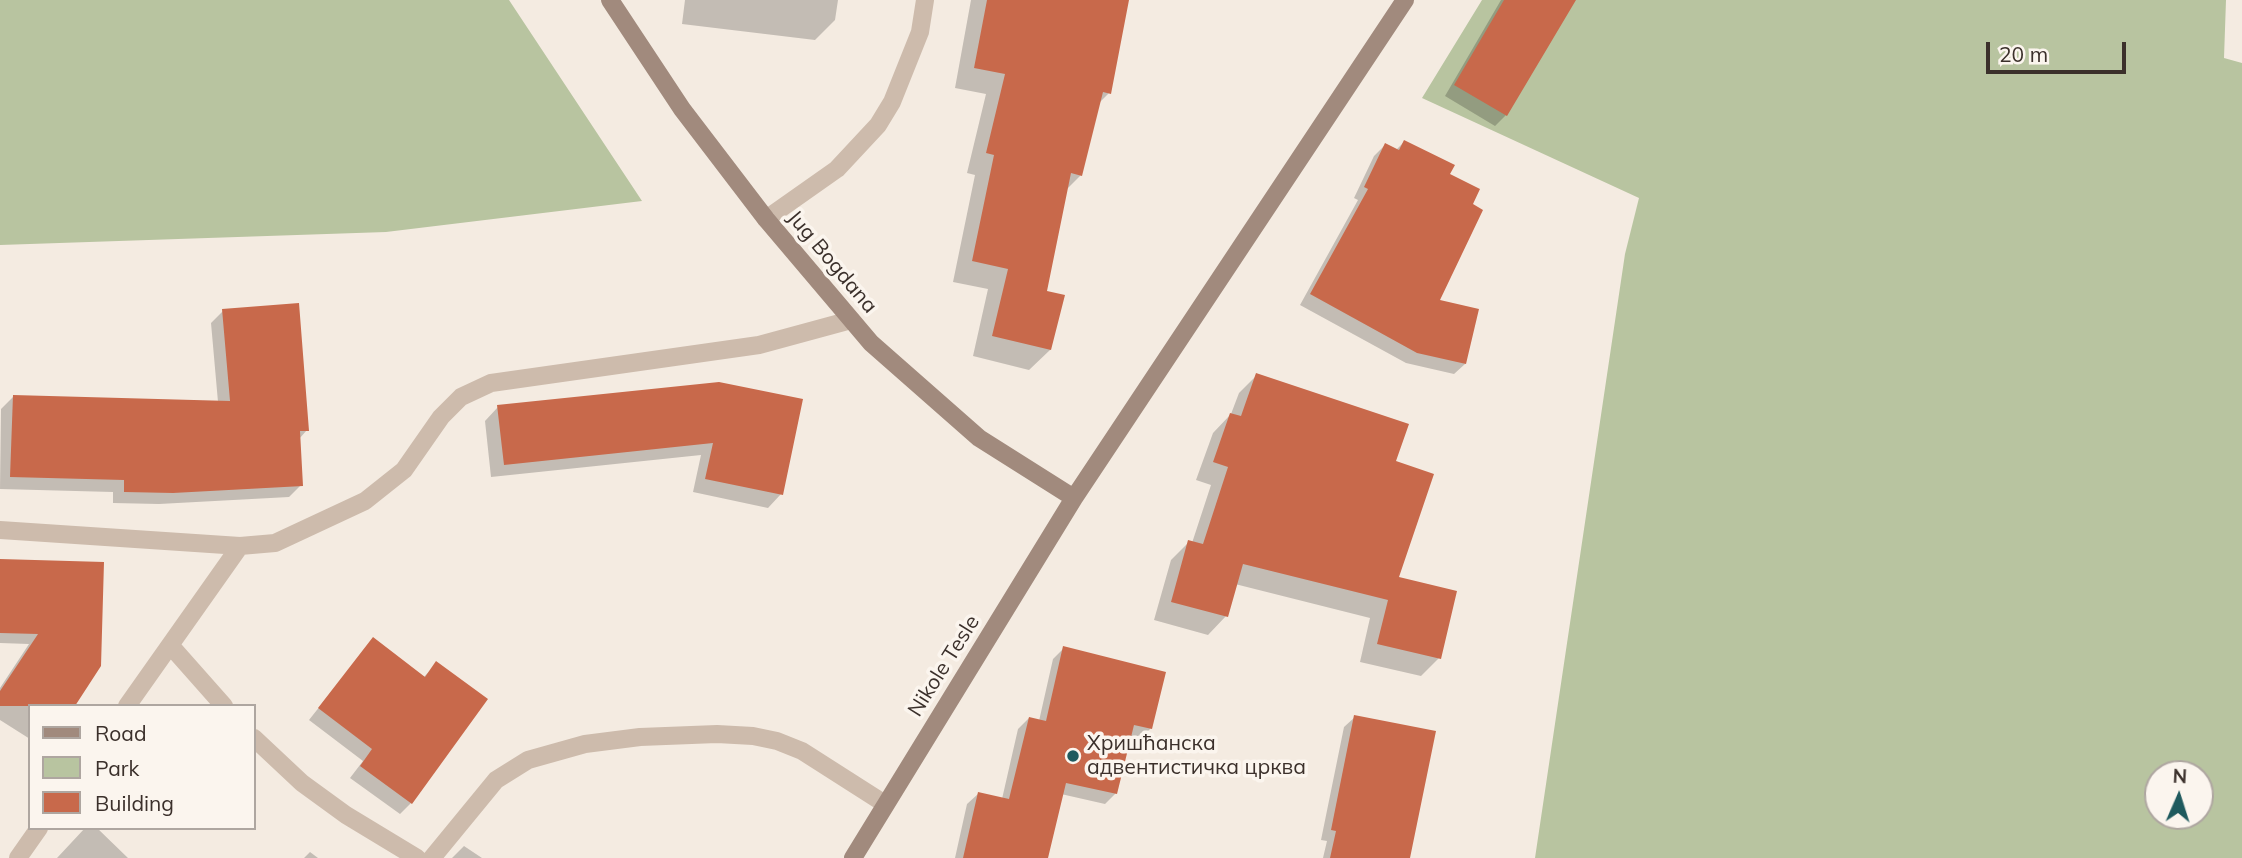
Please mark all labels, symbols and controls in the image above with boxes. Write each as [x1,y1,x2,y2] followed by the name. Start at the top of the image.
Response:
[1990,28,2130,72] scale bar
[1999,41,2048,67] text: 20 m
[782,206,882,318] street label: Jug Bogdana
[903,611,985,721] street label: Nikole Tesle
[28,704,256,830] legend
[95,720,146,746] text: Road
[1087,731,1306,781] place label: Хришћанска адвентистичка црква
[1065,748,1081,764] marker: Хришћанска адвентистичка црква
[95,755,139,781] text: Park
[2144,760,2214,830] north arrow
[2172,764,2188,788] text: N
[95,790,174,816] text: Building

